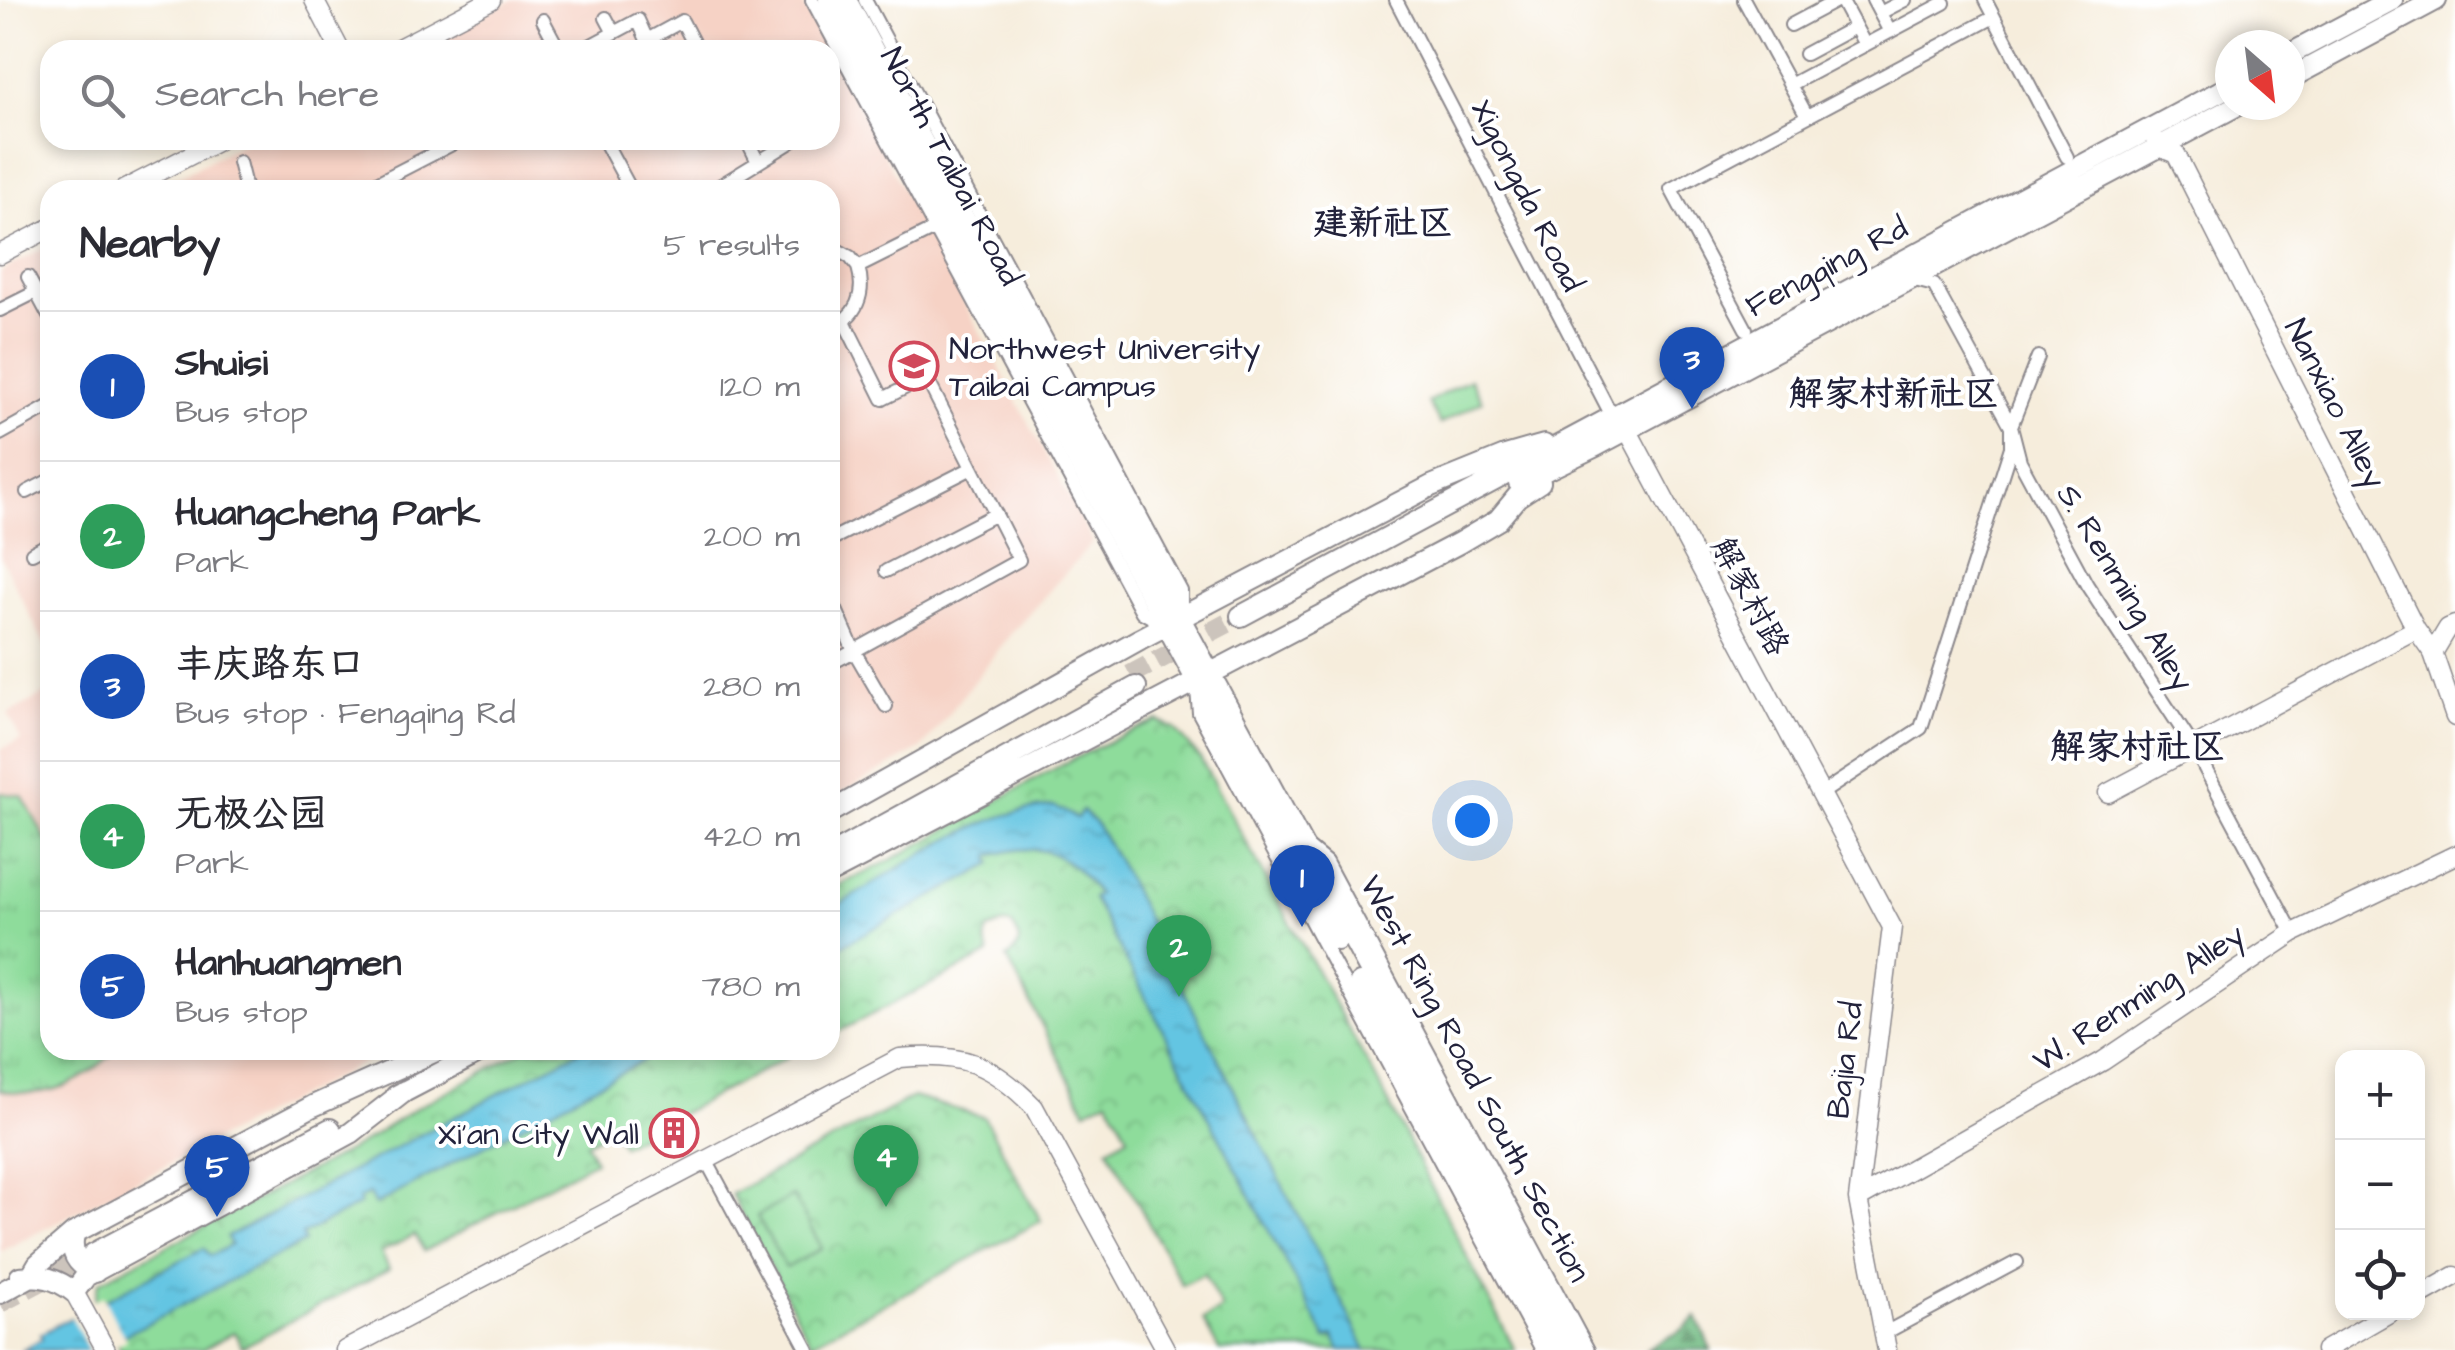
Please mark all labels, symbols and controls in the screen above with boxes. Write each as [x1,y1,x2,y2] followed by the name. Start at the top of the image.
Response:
[2215,30,2305,120] north arrow
[40,40,840,150] search box
[869,40,1032,294] street label: North Taibai Road
[75,68,130,123] icon: search
[155,69,379,121] text: Search here
[1459,92,1594,299] street label: Xigongda Road
[1313,199,1453,248] district label: 建新社区
[1738,206,1916,329] street label: Fengqing Rd
[80,216,220,274] text: Nearby
[663,223,800,268] text: 5 results
[2273,311,2397,496] street label: Nanxiao Alley
[1660,326,1724,409] pin: 3
[949,327,1260,409] place label: Northwest University Taibai Campus
[175,338,268,390] text: Shuisi
[888,340,940,392] school or university icon: Northwest University Taibai Campus
[110,364,115,409] text: 1
[720,364,800,409] text: 120 m
[1789,370,1999,419] district label: 解家村新社区
[175,390,308,435] text: Bus stop
[2045,476,2204,700] street label: S. Renming Alley
[175,488,480,540] text: Huangcheng Park
[103,514,122,559] text: 2
[704,514,800,559] text: 200 m
[1700,530,1800,664] street label: 解家村路
[175,540,249,585] text: Park
[175,639,365,691] text: 丰庆路东口
[104,664,121,709] text: 3
[703,664,800,709] text: 280 m
[175,691,516,736] text: Bus stop · Fengqing Rd
[2050,723,2226,772] district label: 解家村社区
[175,789,327,841] text: 无极公园
[1447,795,1498,846] your location
[102,814,123,859] text: 4
[702,814,800,859] text: 420 m
[175,841,249,886] text: Park
[1270,844,1334,927] pin: 1
[1348,867,1601,1290] street label: West Ring Road South Section
[2024,913,2253,1084] street label: W. Renming Alley
[1146,914,1212,997] pin: 2
[175,938,402,990] text: Hanhuangmen
[101,964,124,1009] text: 5
[702,964,800,1009] text: 780 m
[175,990,308,1035] text: Bus stop
[1816,999,1875,1121] street label: Bajia Rd
[2335,1050,2425,1320] map controls
[2335,1050,2425,1140] button: +
[648,1107,700,1159] building icon: Xi'an City Wall
[437,1112,639,1157] place label: Xi'an City Wall
[854,1124,918,1207] pin: 4
[184,1134,250,1217] pin: 5
[2335,1140,2425,1230] button: −
[2335,1230,2425,1320] button: locate

